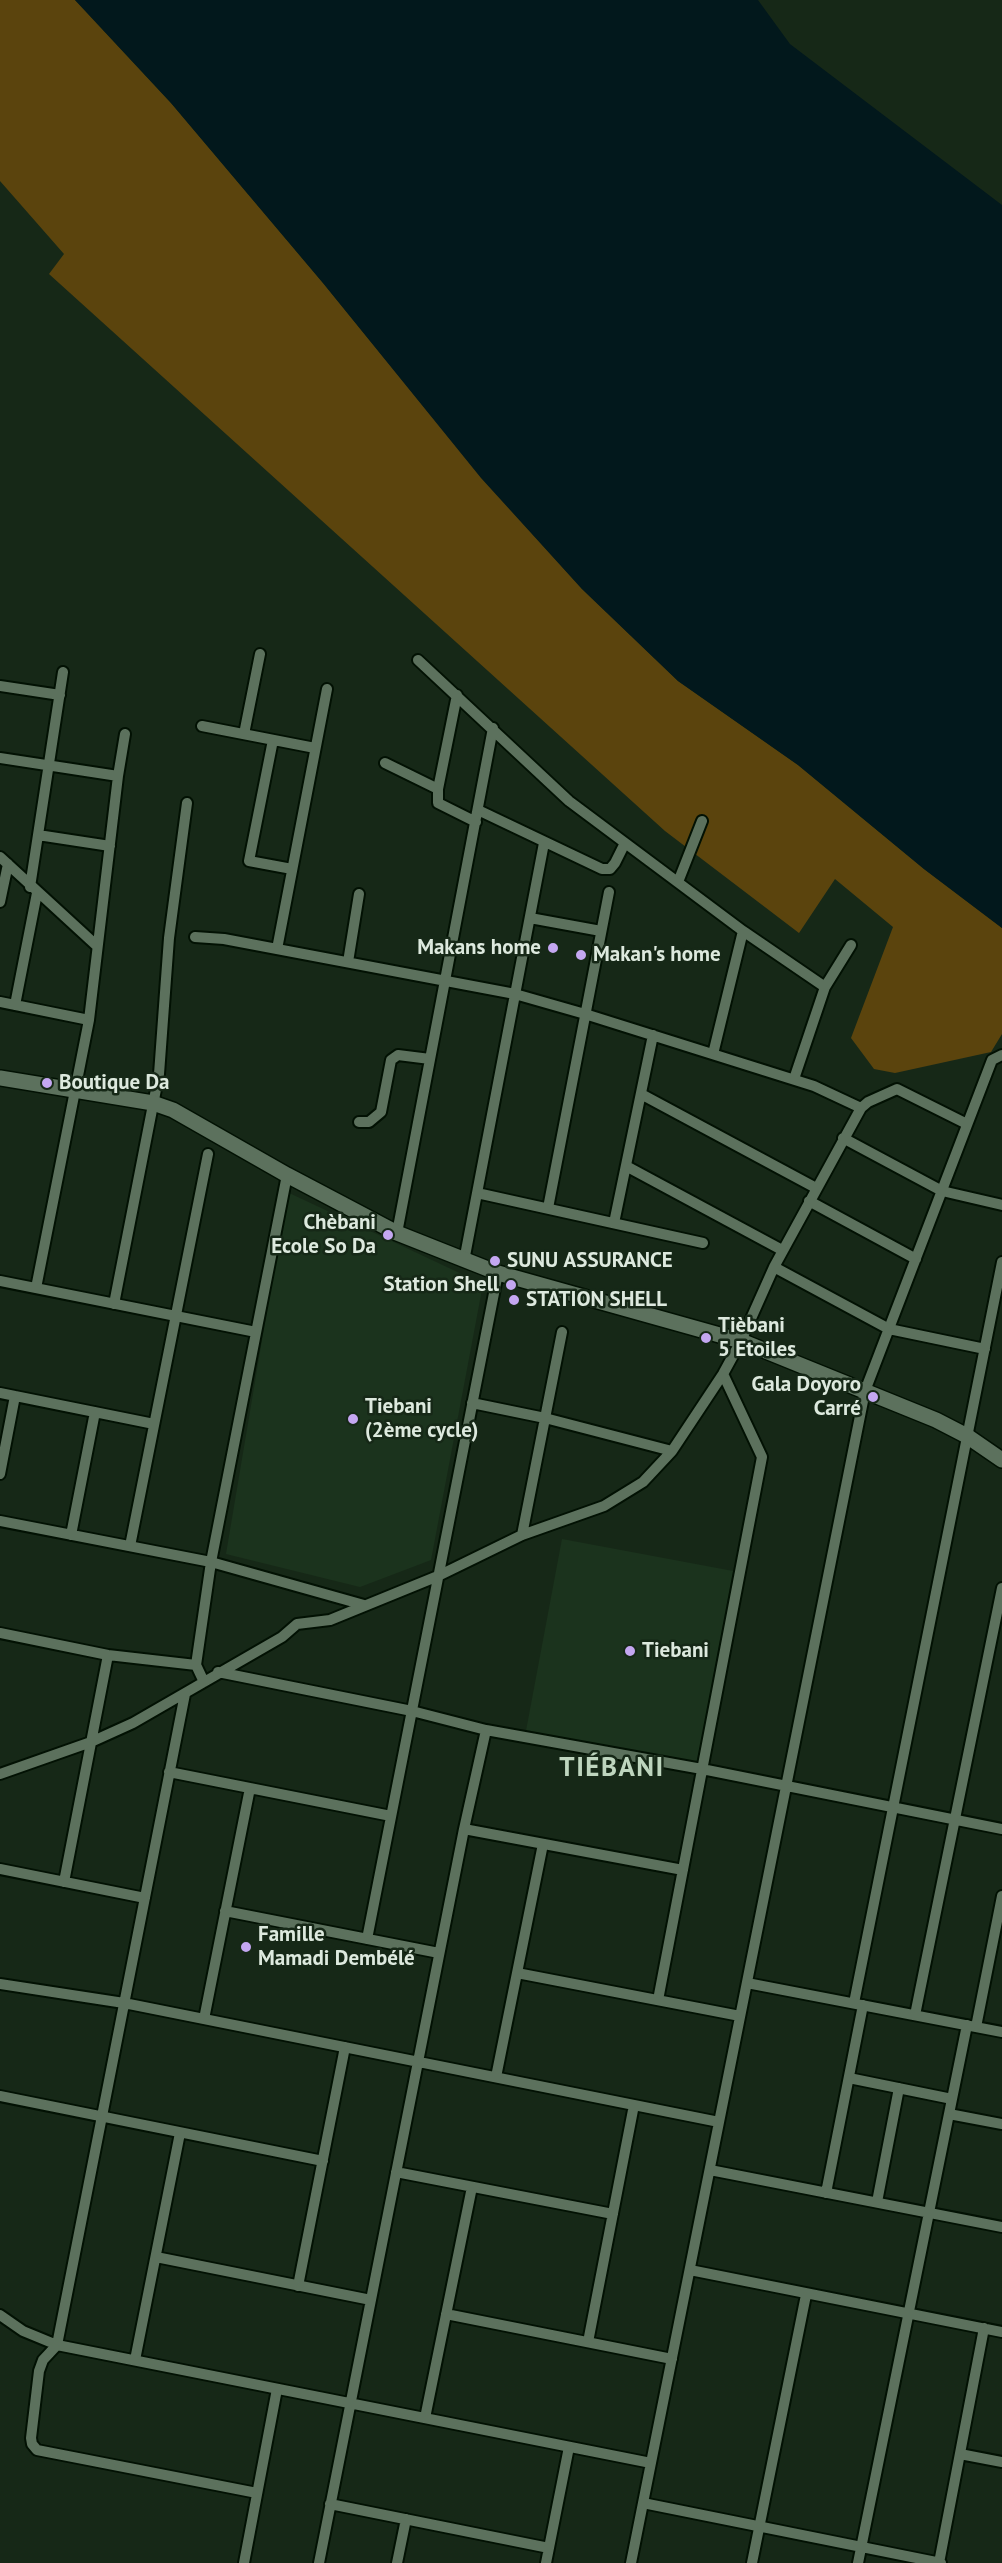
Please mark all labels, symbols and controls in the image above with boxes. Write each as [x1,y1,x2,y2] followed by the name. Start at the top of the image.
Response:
[417,935,541,961] place label: Makans home
[546,941,560,955] marker: Makans home
[593,942,721,968] place label: Makan's home
[574,948,588,962] marker: Makan's home
[59,1070,170,1096] place label: Boutique Da
[40,1076,54,1090] marker: Boutique Da
[271,1210,376,1260] place label: Chèbani Ecole So Da
[381,1228,395,1242] marker: Chèbani Ecole So Da
[507,1248,673,1274] place label: SUNU ASSURANCE
[488,1254,502,1268] marker: SUNU ASSURANCE
[384,1272,499,1298] place label: Station Shell
[504,1278,518,1292] marker: Station Shell
[526,1287,667,1313] place label: STATION SHELL
[507,1293,521,1307] marker: STATION SHELL
[718,1313,796,1363] place label: Tièbani 5 Etoiles
[699,1331,713,1345] marker: Tièbani 5 Etoiles
[751,1372,861,1422] place label: Gala Doyoro Carré
[866,1390,880,1404] marker: Gala Doyoro Carré
[365,1394,478,1444] place label: Tiebani (2ème cycle)
[346,1412,360,1426] marker: Tiebani (2ème cycle)
[642,1638,709,1664] place label: Tiebani
[623,1644,637,1658] marker: Tiebani
[559,1752,665,1784] district label: TIÉBANI
[258,1922,415,1972] place label: Famille Mamadi Dembélé
[239,1940,253,1954] marker: Famille Mamadi Dembélé

